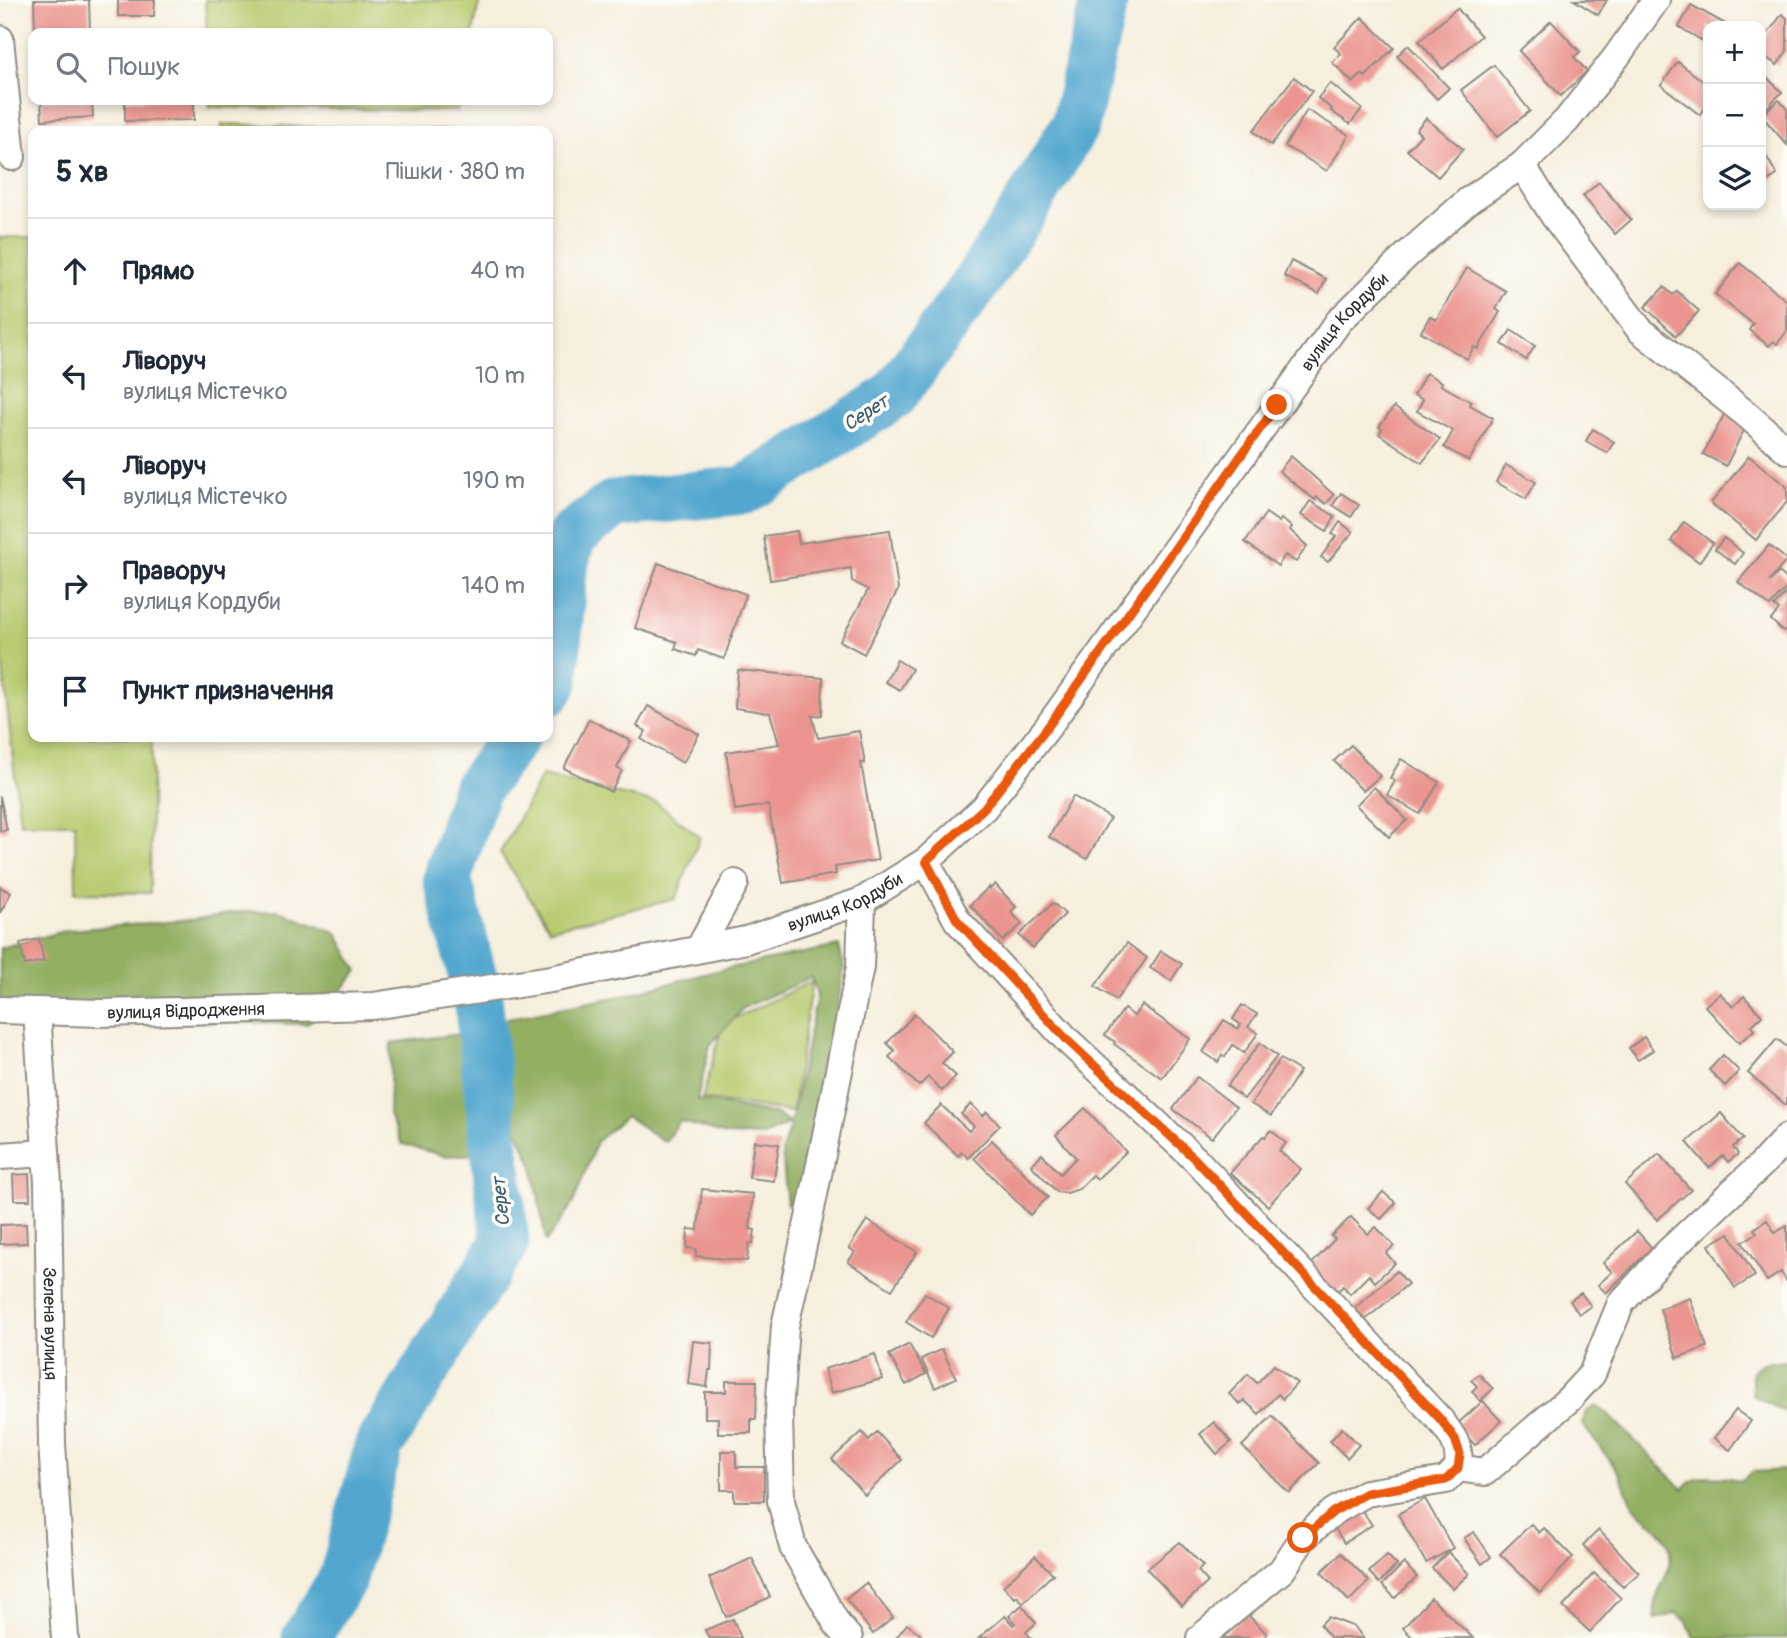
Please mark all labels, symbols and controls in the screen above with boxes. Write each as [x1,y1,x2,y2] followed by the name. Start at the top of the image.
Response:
[1703,21,1766,210] map controls
[1703,21,1766,84] button: +
[28,28,553,105] search box
[52,48,90,86] icon: search
[108,51,181,83] text: Пошук
[1703,84,1766,147] button: −
[1703,147,1766,210] button: layers
[56,153,109,190] text: 5 хв
[386,157,525,186] text: Пішки · 380 m
[56,252,94,290] icon: ahead
[123,255,194,287] text: Прямо
[471,256,525,285] text: 40 m
[1295,268,1393,375] street label: вулиця Кордуби
[123,345,207,377] text: Ліворуч
[56,357,94,395] icon: left
[475,361,525,390] text: 10 m
[123,377,287,406] text: вулиця Містечко
[839,388,895,436] water label: Серет
[1261,389,1292,420] route end
[123,450,207,482] text: Ліворуч
[56,462,94,500] icon: left
[463,466,525,495] text: 190 m
[123,482,287,511] text: вулиця Містечко
[123,555,226,587] text: Праворуч
[56,567,94,605] icon: right
[462,571,525,600] text: 140 m
[123,587,280,616] text: вулиця Кордуби
[56,672,94,710] icon: arrive
[123,675,334,707] text: Пункт призначення
[784,867,906,937] street label: вулиця Кордуби
[107,997,265,1024] street label: вулиця Відродження
[486,1174,515,1228] water label: Серет
[38,1267,63,1380] street label: Зелена вулиця
[1287,1522,1318,1553] route start

